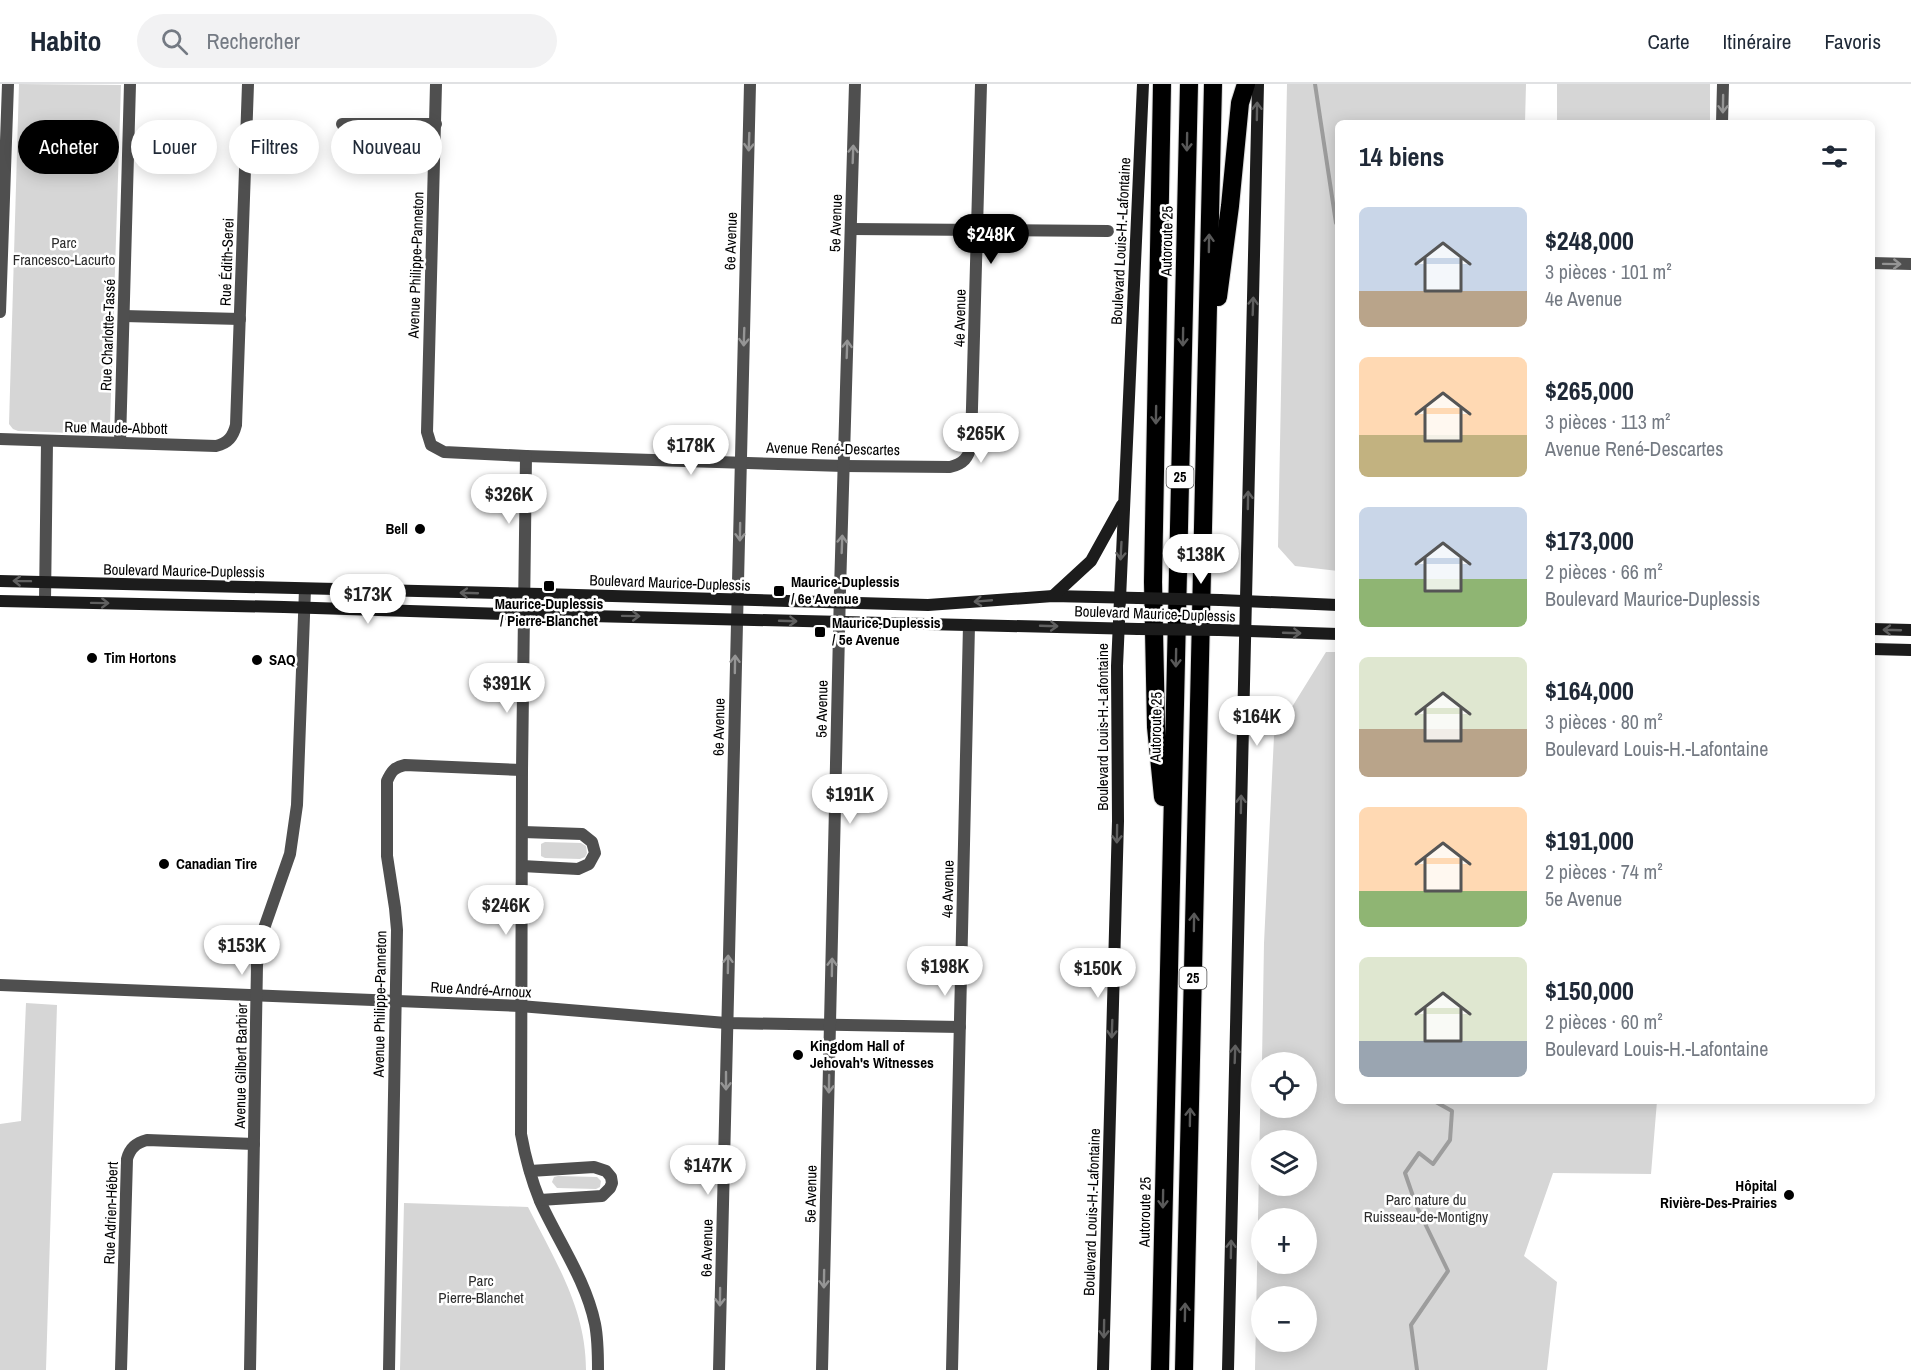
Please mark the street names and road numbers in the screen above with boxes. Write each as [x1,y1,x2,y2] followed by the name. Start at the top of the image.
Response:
[1106,157,1135,325] street label: Boulevard Louis-H.-Lafontaine
[402,191,429,340] street label: Avenue Philippe-Panneton
[824,194,847,252] street label: 5e Avenue
[1155,205,1178,277] street label: Autoroute 25
[719,212,742,270] street label: 6e Avenue
[214,218,239,306] street label: Rue Édith-Serei
[95,278,120,391] street label: Rue Charlotte-Tassé
[948,289,971,347] street label: 4e Avenue
[64,416,168,439] street label: Rue Maude-Abbott
[765,437,900,460] street label: Avenue René-Descartes
[1166,466,1194,488] road number: 25
[103,559,265,582] street label: Boulevard Maurice-Duplessis
[589,569,751,596] street label: Boulevard Maurice-Duplessis
[1074,600,1236,627] street label: Boulevard Maurice-Duplessis
[1092,643,1113,811] street label: Boulevard Louis-H.-Lafontaine
[810,680,833,738] street label: 5e Avenue
[1144,691,1167,763] street label: Autoroute 25
[707,698,730,756] street label: 6e Avenue
[936,860,959,918] street label: 4e Avenue
[368,930,391,1079] street label: Avenue Philippe-Panneton
[1180,967,1206,989] road number: 25
[430,976,533,1003] street label: Rue André-Arnoux
[229,1003,252,1130] street label: Avenue Gilbert Barbier
[1078,1128,1105,1296] street label: Boulevard Louis-H.-Lafontaine
[98,1161,123,1265] street label: Rue Adrien-Hébert
[799,1165,822,1223] street label: 5e Avenue
[1133,1176,1156,1248] street label: Autoroute 25
[695,1219,718,1277] street label: 6e Avenue

